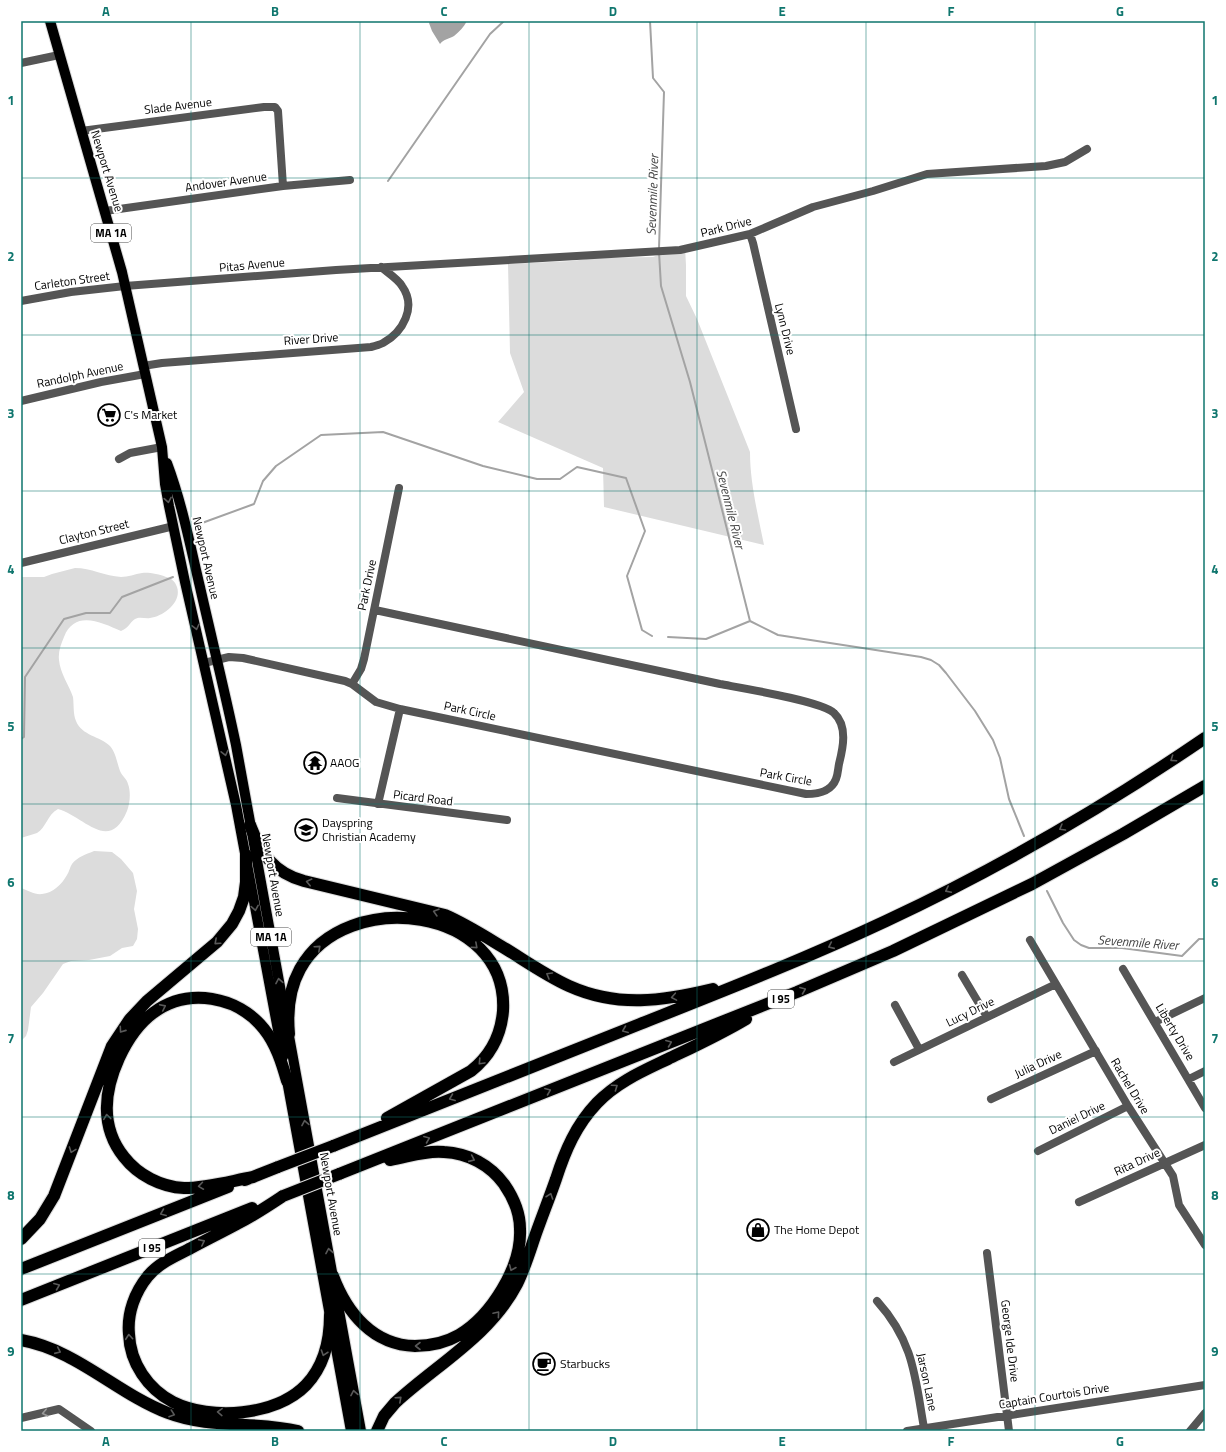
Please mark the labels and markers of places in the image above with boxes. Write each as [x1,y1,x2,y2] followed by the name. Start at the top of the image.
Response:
[96,402,122,428] supermarket icon: C's Market
[124,405,178,424] place label: C's Market
[302,750,328,776] temple icon: AAOG
[330,753,359,772] place label: AAOG
[322,813,416,846] place label: Dayspring Christian Academy
[293,817,319,843] school or university icon: Dayspring Christian Academy
[745,1217,771,1243] shop icon: The Home Depot
[774,1220,860,1239] place label: The Home Depot
[531,1351,557,1377] cafe icon: Starbucks
[560,1354,610,1373] place label: Starbucks

